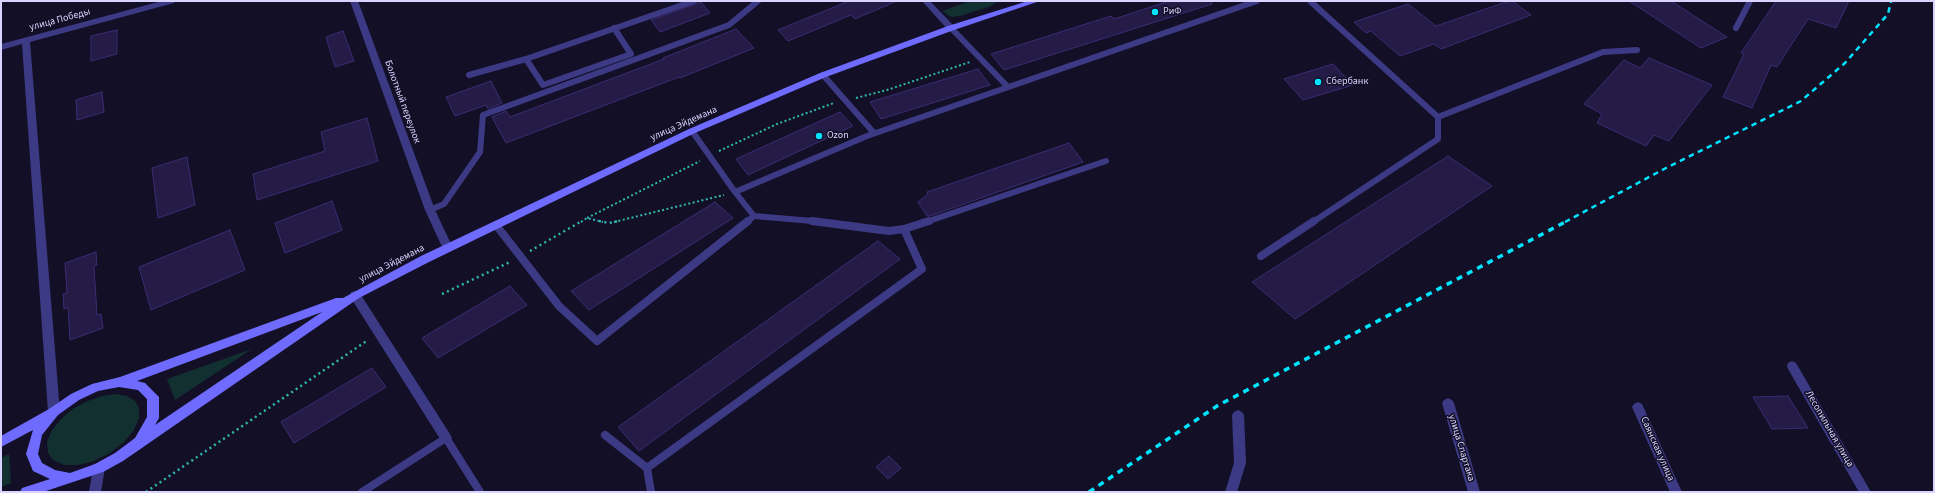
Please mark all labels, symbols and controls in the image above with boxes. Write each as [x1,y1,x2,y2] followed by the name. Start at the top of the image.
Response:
[28,6,92,34] street label: улица Победы
[1163,6,1182,18] place label: РиФ
[1150,7,1160,17] marker: РиФ
[381,59,423,145] street label: Болотный переулок
[1326,76,1368,88] place label: Сбербанк
[1313,77,1323,87] marker: Сбербанк
[649,104,719,144] street label: улица Эйдемана
[827,130,849,142] place label: Ozon
[814,131,824,141] marker: Ozon
[357,242,427,286] street label: улица Эйдемана
[1802,389,1856,469] street label: Лесопильная улица
[1445,413,1477,483] street label: улица Спартака
[1637,415,1677,483] street label: Саянская улица

